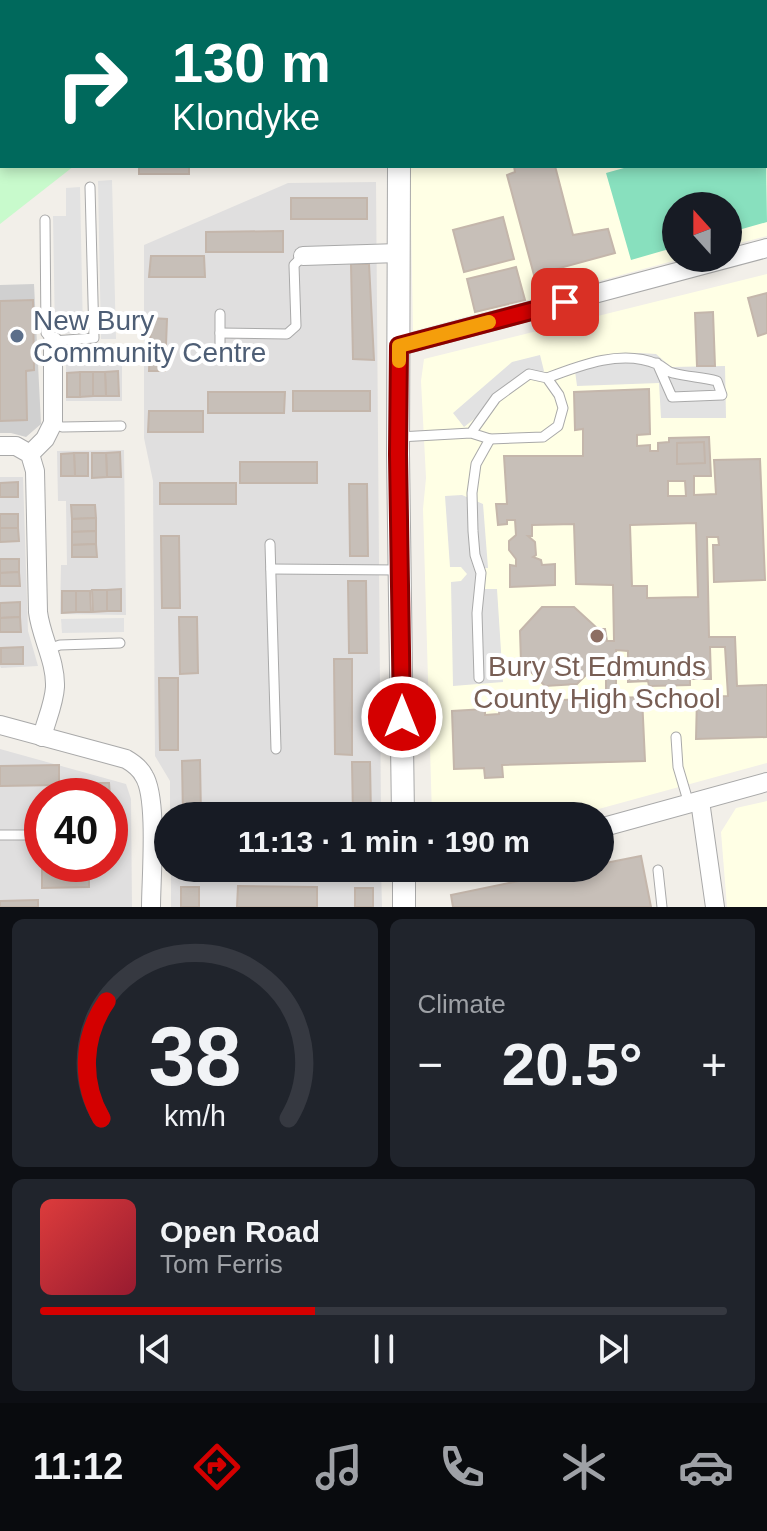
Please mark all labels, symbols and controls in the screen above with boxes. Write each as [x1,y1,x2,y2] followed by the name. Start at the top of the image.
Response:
[172,31,331,94] text: 130 m
[40,32,144,136] icon: right
[172,97,320,138] text: Klondyke
[662,192,742,272] north arrow
[662,192,742,272] map controls
[531,268,599,336] pin
[543,280,587,324] icon: arrive
[33,305,266,368] place label: New Bury Community Centre
[8,327,26,345] marker: New Bury Community Centre
[588,627,606,645] marker: Bury St Edmunds County High School
[473,651,721,714] place label: Bury St Edmunds County High School
[360,675,444,759] position arrow
[24,778,128,882] speed limit sign: 40
[238,825,530,858] text: 11:13 · 1 min · 190 m
[418,989,506,1019] text: Climate
[148,1010,241,1103] text: 38
[502,1031,643,1098] text: 20.5°
[418,1040,443,1089] text: −
[701,1040,727,1089] text: +
[164,1100,226,1132] text: km/h
[160,1215,320,1248] text: Open Road
[160,1249,283,1279] text: Tom Ferris
[133,1327,177,1371] icon: previous
[362,1327,406,1371] icon: pause
[591,1327,635,1371] icon: next
[189,1439,245,1495] icon: directions
[311,1439,367,1495] icon: music
[434,1439,490,1495] icon: phone
[556,1439,612,1495] icon: climate
[678,1439,734,1495] icon: car
[33,1446,123,1487] text: 11:12

